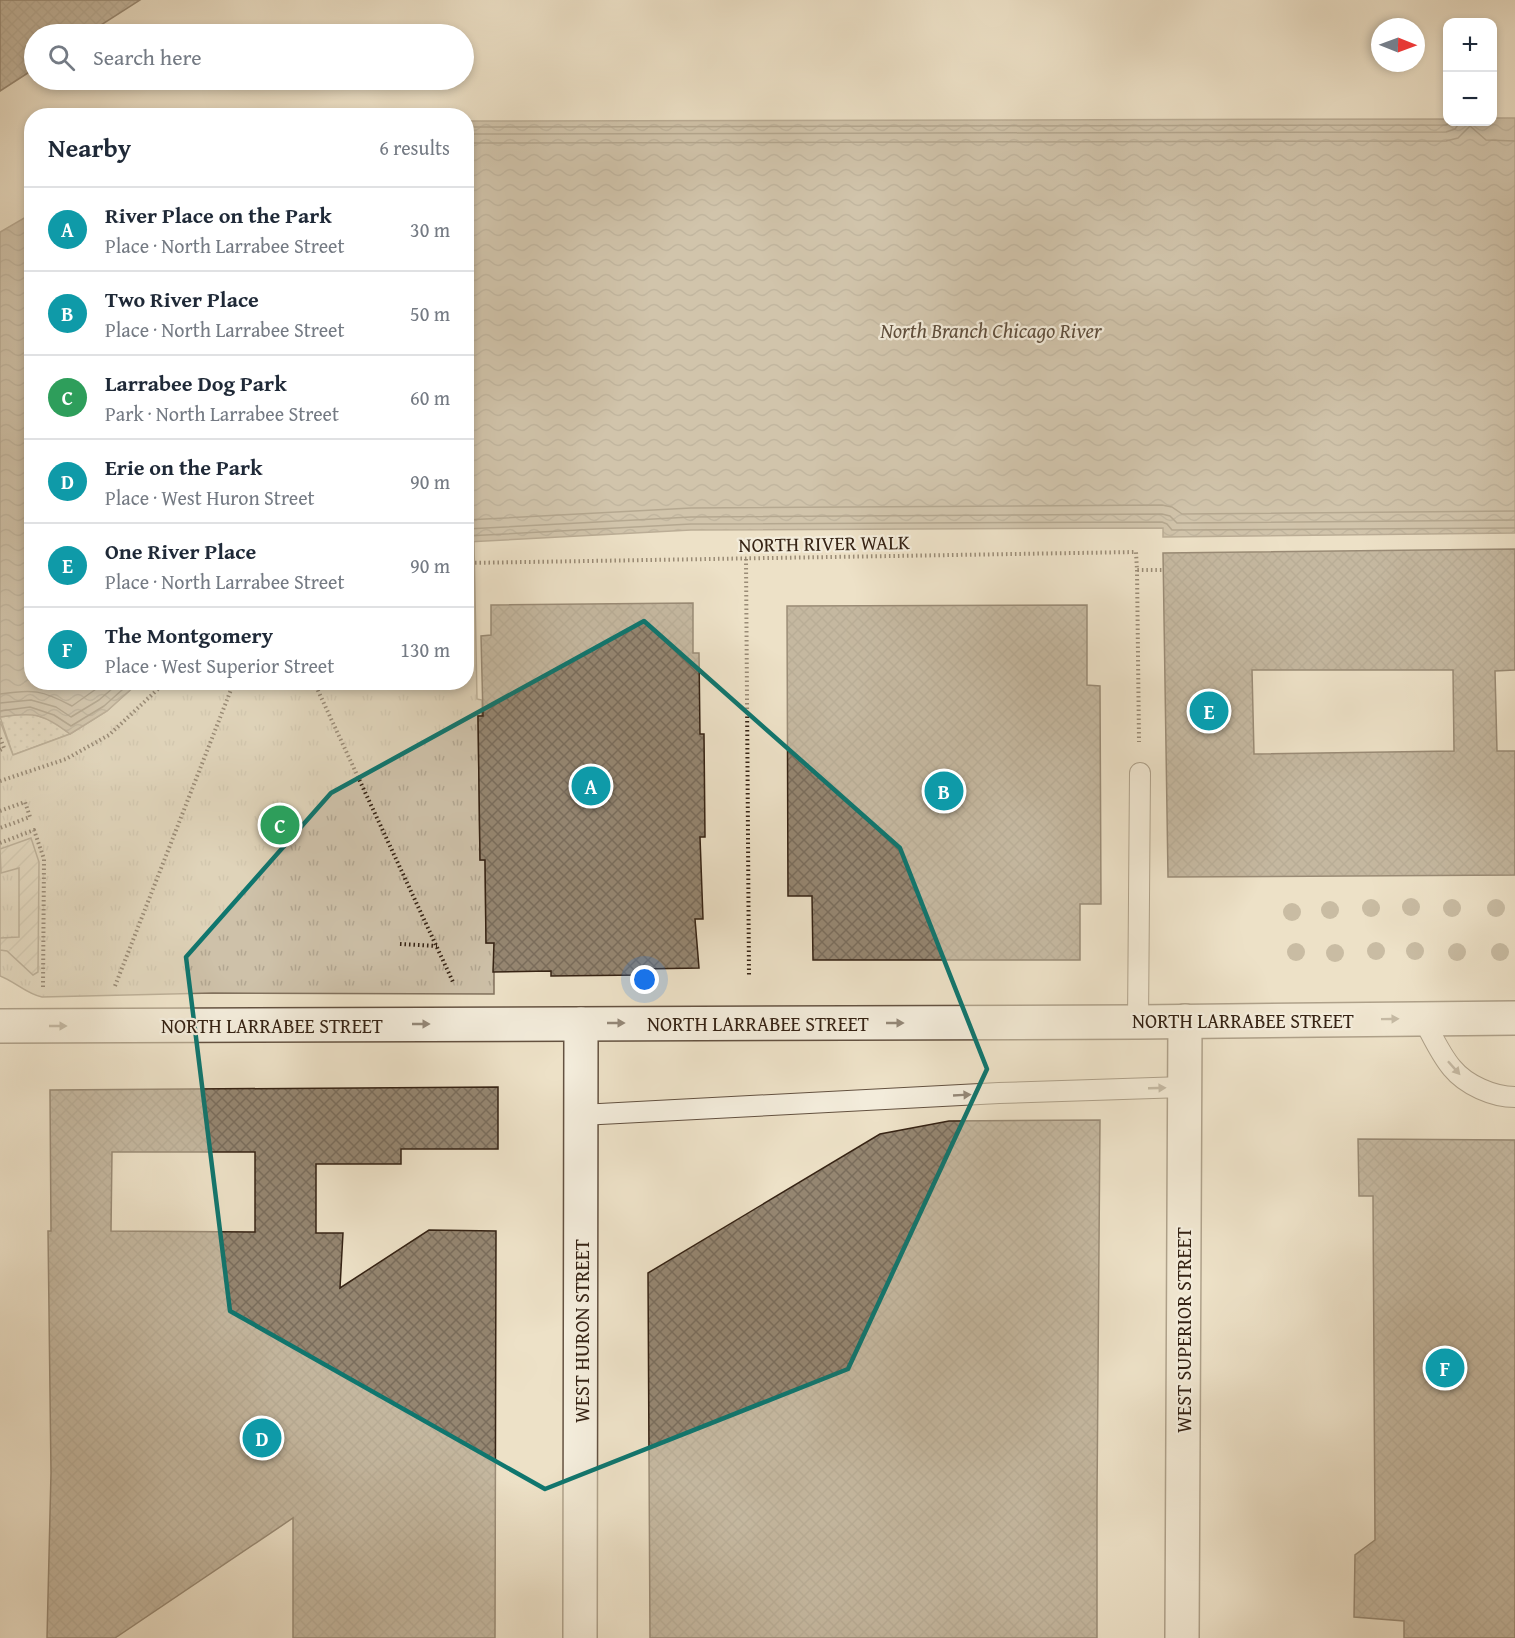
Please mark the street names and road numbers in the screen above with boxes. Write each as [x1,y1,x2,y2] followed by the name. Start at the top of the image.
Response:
[738,527,910,559] street label: NORTH RIVER WALK
[1132,1006,1354,1035] street label: NORTH LARRABEE STREET
[647,1009,869,1038] street label: NORTH LARRABEE STREET
[161,1011,383,1040] street label: NORTH LARRABEE STREET
[1169,1227,1198,1433] street label: WEST SUPERIOR STREET
[567,1239,596,1423] street label: WEST HURON STREET

